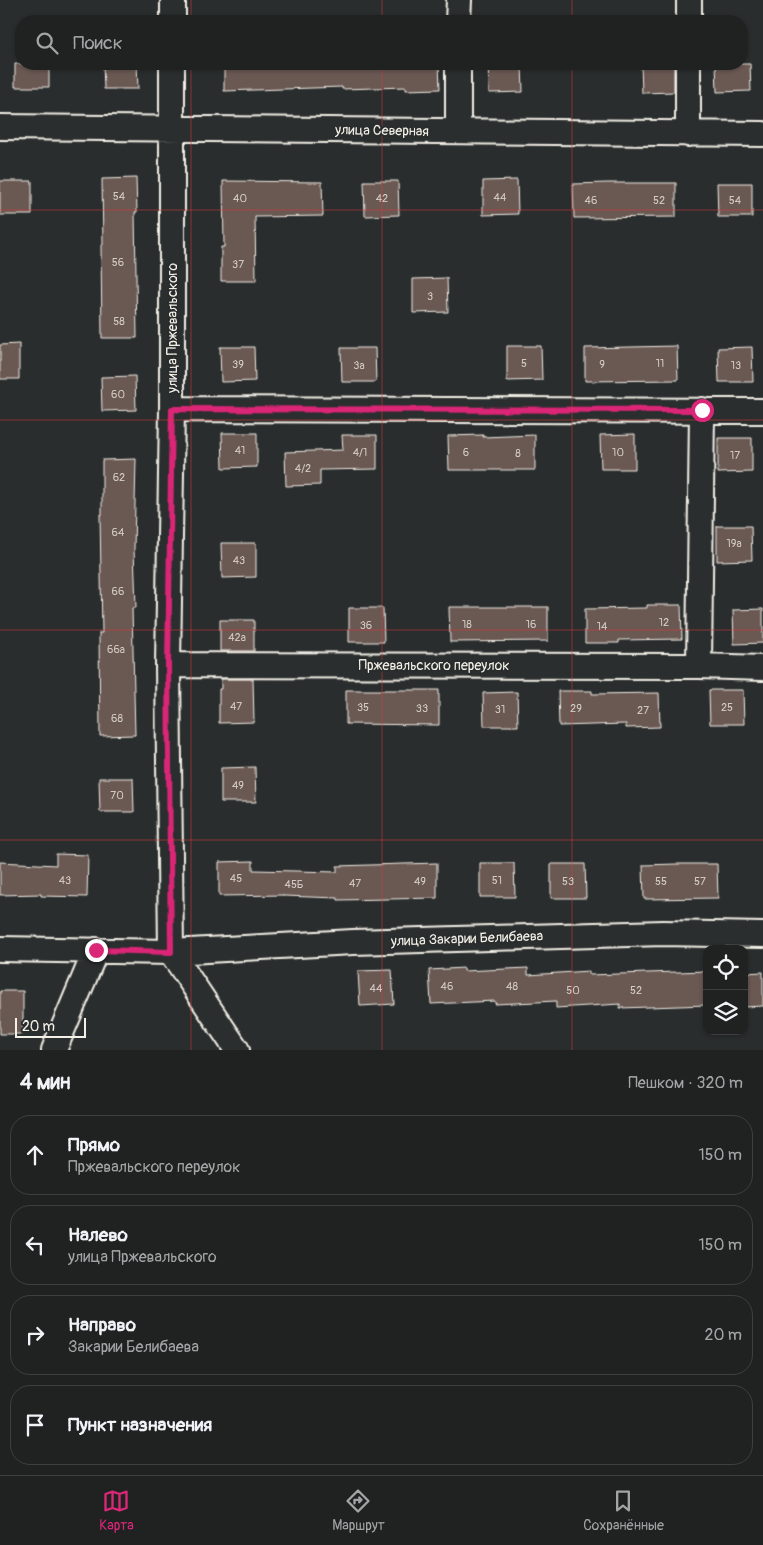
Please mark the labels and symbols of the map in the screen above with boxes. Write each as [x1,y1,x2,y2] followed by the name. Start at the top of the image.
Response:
[334,121,429,140] street label: улица Северная
[113,190,126,203] house number: 54
[494,191,507,204] house number: 44
[233,192,247,205] house number: 40
[376,192,388,205] house number: 42
[585,194,597,207] house number: 46
[653,194,665,207] house number: 52
[729,194,742,207] house number: 54
[112,256,124,269] house number: 56
[232,258,244,271] house number: 37
[164,262,181,394] street label: улица Пржевальского
[427,290,433,303] house number: 3
[113,315,125,328] house number: 58
[521,357,527,370] house number: 5
[656,357,664,370] house number: 11
[232,358,244,371] house number: 39
[599,358,605,371] house number: 9
[353,359,365,372] house number: 3а
[731,359,741,372] house number: 13
[111,388,125,401] house number: 60
[691,399,714,422] route start
[235,444,245,457] house number: 41
[353,446,367,459] house number: 4/1
[463,446,469,459] house number: 6
[612,446,624,459] house number: 10
[515,447,521,460] house number: 8
[730,449,740,462] house number: 17
[295,462,311,475] house number: 4/2
[113,471,125,484] house number: 62
[112,526,125,539] house number: 64
[726,537,742,550] house number: 19а
[233,554,245,567] house number: 43
[112,585,124,598] house number: 66
[659,616,669,629] house number: 12
[462,618,472,631] house number: 18
[526,618,536,631] house number: 16
[360,619,372,632] house number: 36
[597,620,608,633] house number: 14
[228,631,246,644] house number: 42а
[107,643,125,656] house number: 66а
[359,657,509,674] street label: Пржевальского переулок
[230,700,242,713] house number: 47
[357,701,369,714] house number: 35
[721,701,733,714] house number: 25
[416,702,428,715] house number: 33
[570,702,582,715] house number: 29
[495,703,505,716] house number: 31
[637,704,649,717] house number: 27
[111,712,123,725] house number: 68
[232,779,244,792] house number: 49
[110,789,124,802] house number: 70
[230,872,242,885] house number: 45
[59,874,71,887] house number: 43
[492,874,502,887] house number: 51
[414,875,426,888] house number: 49
[562,875,574,888] house number: 53
[655,875,667,888] house number: 55
[694,875,706,888] house number: 57
[349,877,361,890] house number: 47
[285,878,303,891] house number: 45Б
[390,927,543,950] street label: улица Закарии Белибаева
[85,939,108,962] route end
[441,980,453,993] house number: 46
[506,980,518,993] house number: 48
[370,982,383,995] house number: 44
[566,984,580,997] house number: 50
[630,984,642,997] house number: 52
[15,1015,86,1038] scale bar

